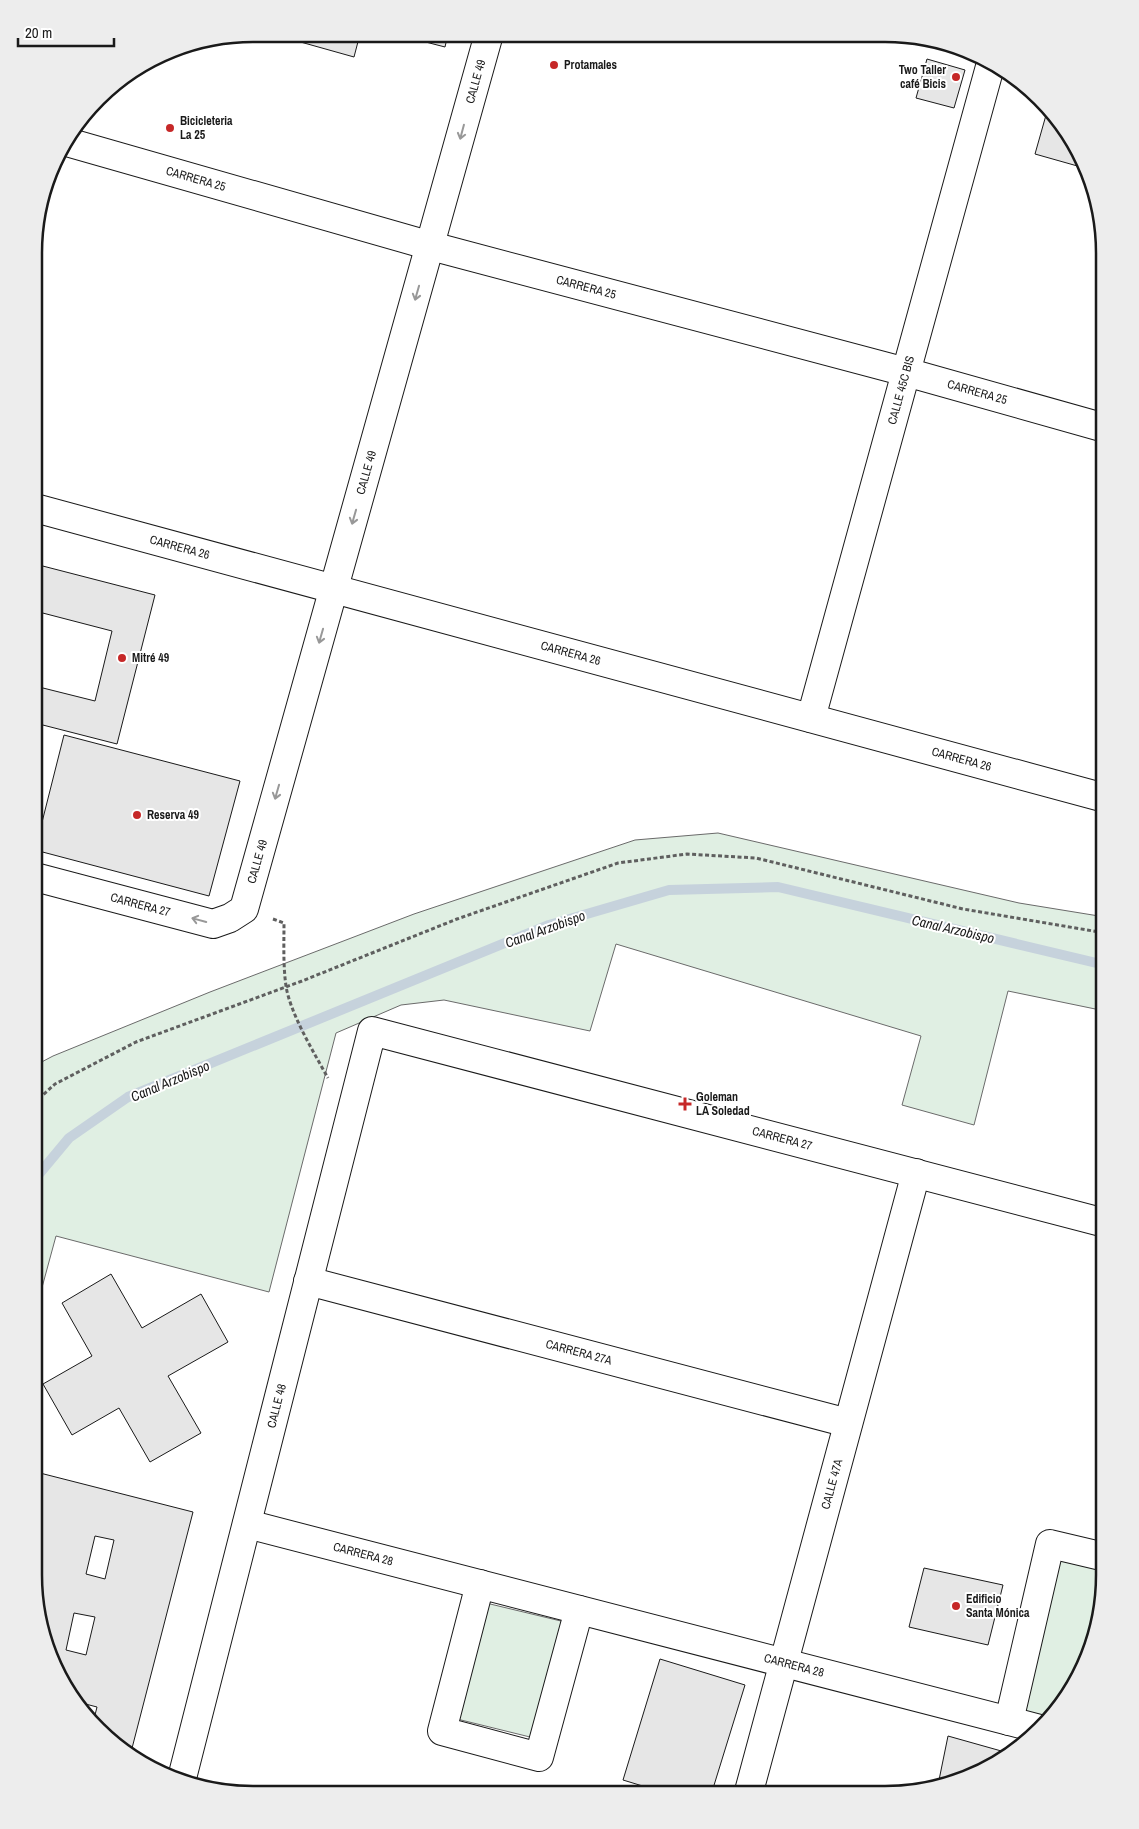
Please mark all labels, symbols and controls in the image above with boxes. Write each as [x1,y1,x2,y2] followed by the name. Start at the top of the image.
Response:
[18,15,114,47] scale bar
[25,22,52,43] text: 20 m
[564,57,618,73] place label: Protamales
[462,58,489,105] street label: CALLE 49
[548,59,560,71] marker: Protamales
[899,62,947,92] place label: Two Taller café Bicis
[950,71,962,83] marker: Two Taller café Bicis
[180,113,233,143] place label: Bicicleteria La 25
[164,122,176,134] marker: Bicicleteria La 25
[457,124,467,140] one-way arrow
[164,163,228,195] street label: CARRERA 25
[554,272,618,303] street label: CARRERA 25
[412,285,422,301] one-way arrow
[884,354,918,426] street label: CALLE 45C BIS
[946,376,1009,408] street label: CARRERA 25
[352,449,380,496] street label: CALLE 49
[349,508,359,524] one-way arrow
[148,531,211,563] street label: CARRERA 26
[315,627,325,643] one-way arrow
[539,637,602,669] street label: CARRERA 26
[132,650,170,666] place label: Mitré 49
[116,652,128,664] marker: Mitré 49
[930,743,993,775] street label: CARRERA 26
[271,784,281,800] one-way arrow
[147,807,200,823] place label: Reserva 49
[131,809,143,821] marker: Reserva 49
[244,838,271,885] street label: CALLE 49
[109,889,173,921] street label: CARRERA 27
[502,906,588,952] water label: Canal Arzobispo
[910,911,996,947] water label: Canal Arzobispo
[192,915,208,924] one-way arrow
[128,1056,212,1106] water label: Canal Arzobispo
[696,1089,750,1119] place label: Goleman LA Soledad
[678,1097,692,1111] marker: Goleman LA Soledad
[751,1123,814,1154] street label: CARRERA 27
[544,1336,614,1369] street label: CARRERA 27A
[263,1382,290,1430] street label: CALLE 48
[818,1457,847,1511] street label: CALLE 47A
[331,1539,395,1569] street label: CARRERA 28
[966,1591,1030,1621] place label: Edificio Santa Mónica
[950,1600,962,1612] marker: Edificio Santa Mónica
[762,1650,826,1681] street label: CARRERA 28

